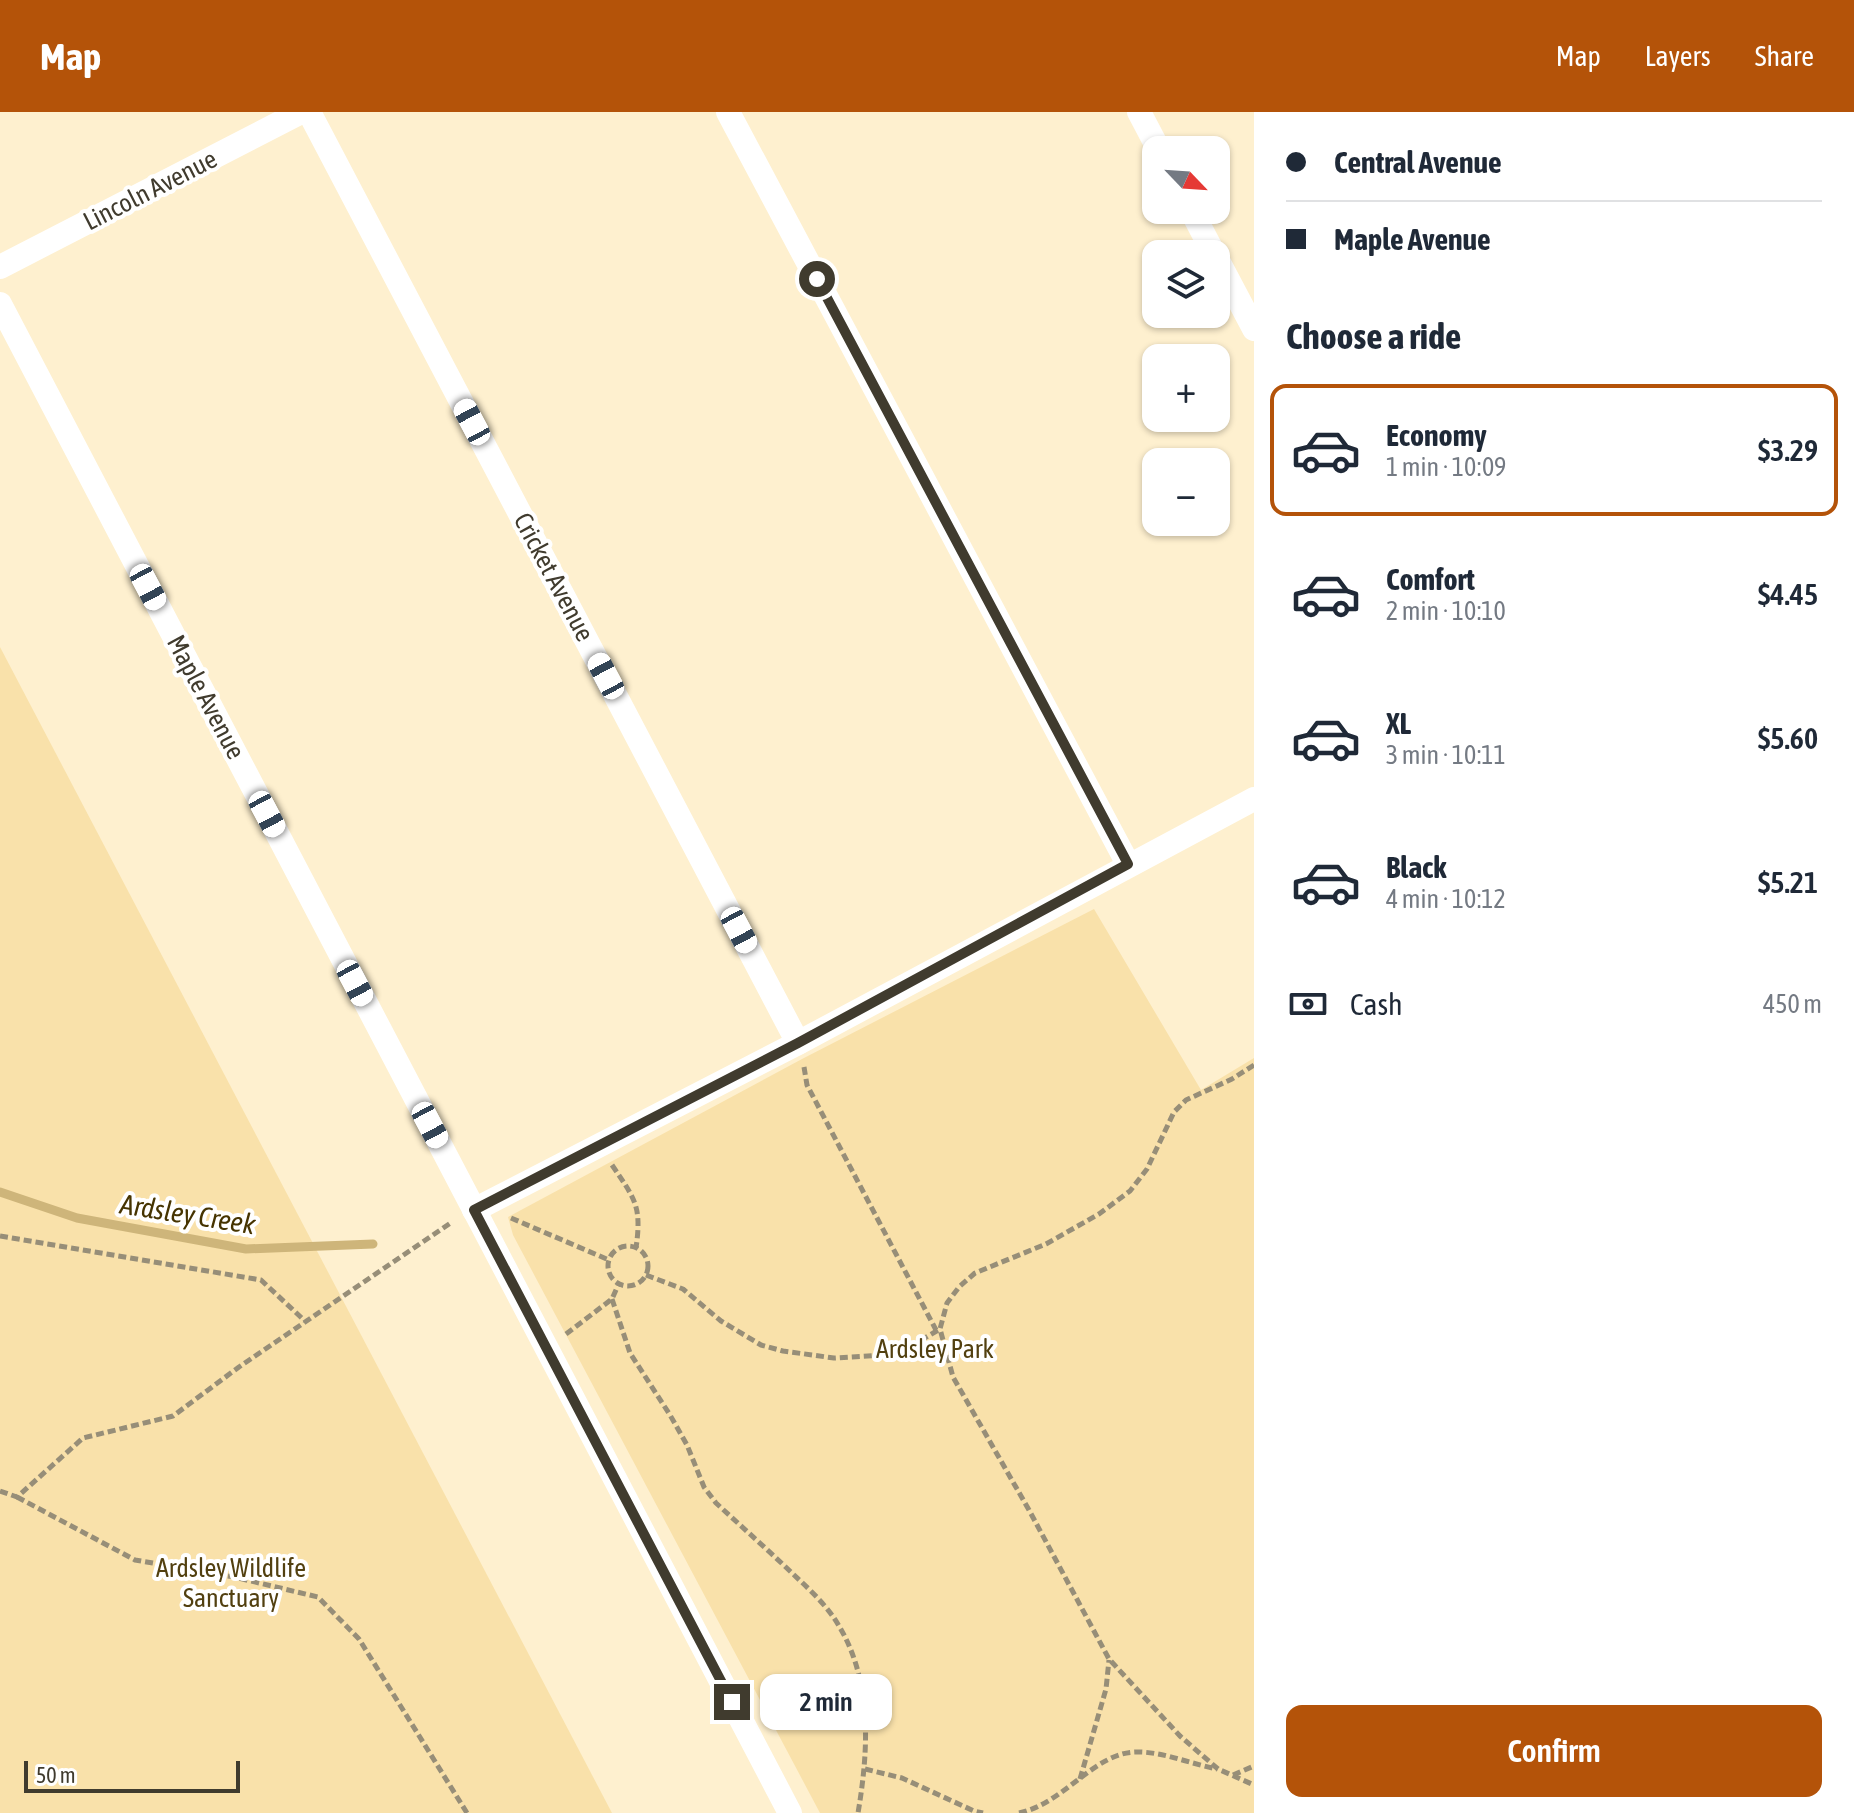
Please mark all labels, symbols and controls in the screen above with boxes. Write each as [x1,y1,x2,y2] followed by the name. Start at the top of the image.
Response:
[40,35,101,78] text: Map
[1556,40,1601,72] text: Map
[1645,40,1711,72] text: Layers
[1755,40,1814,72] text: Share
[1142,136,1230,224] north arrow
[1142,136,1230,536] map controls
[78,144,222,236] street label: Lincoln Avenue
[1334,145,1502,179] text: Central Avenue
[1334,222,1491,256] text: Maple Avenue
[1142,240,1230,328] button: layers
[799,261,835,297] route start
[1286,315,1461,357] text: Choose a ride
[1142,344,1230,432] button: +
[450,395,494,449] car
[1290,414,1362,486] icon: car
[1386,418,1487,452] text: Economy
[1758,433,1818,467] text: $3.29
[1142,448,1230,536] button: −
[1386,452,1506,482] text: 1 min · 10:09
[508,508,600,646] street label: Cricket Avenue
[1290,558,1362,630] icon: car
[126,560,170,614] car
[1386,562,1475,596] text: Comfort
[1758,577,1818,611] text: $4.45
[1386,596,1506,626] text: 2 min · 10:10
[161,630,251,764] street label: Maple Avenue
[584,649,628,703] car
[1290,702,1362,774] icon: car
[1386,706,1411,740] text: XL
[1758,721,1818,755] text: $5.60
[1386,740,1506,770] text: 3 min · 10:11
[245,787,289,841] car
[1290,846,1362,918] icon: car
[1386,850,1446,884] text: Black
[1758,865,1818,899] text: $5.21
[1386,884,1506,914] text: 4 min · 10:12
[717,903,761,957] car
[333,956,377,1010] car
[1286,982,1330,1026] icon: cash
[1350,987,1403,1021] text: Cash
[1763,989,1822,1019] text: 450 m
[408,1098,452,1152] car
[117,1187,258,1241] water label: Ardsley Creek
[876,1334,994,1364] park label: Ardsley Park
[156,1553,306,1613] park label: Ardsley Wildlife Sanctuary
[760,1674,892,1730] callout: 2 min
[714,1684,750,1720] route end
[799,1687,853,1717] text: 2 min
[1286,1705,1822,1797] button: Confirm
[24,1757,240,1793] scale bar
[36,1762,76,1788] text: 50 m

